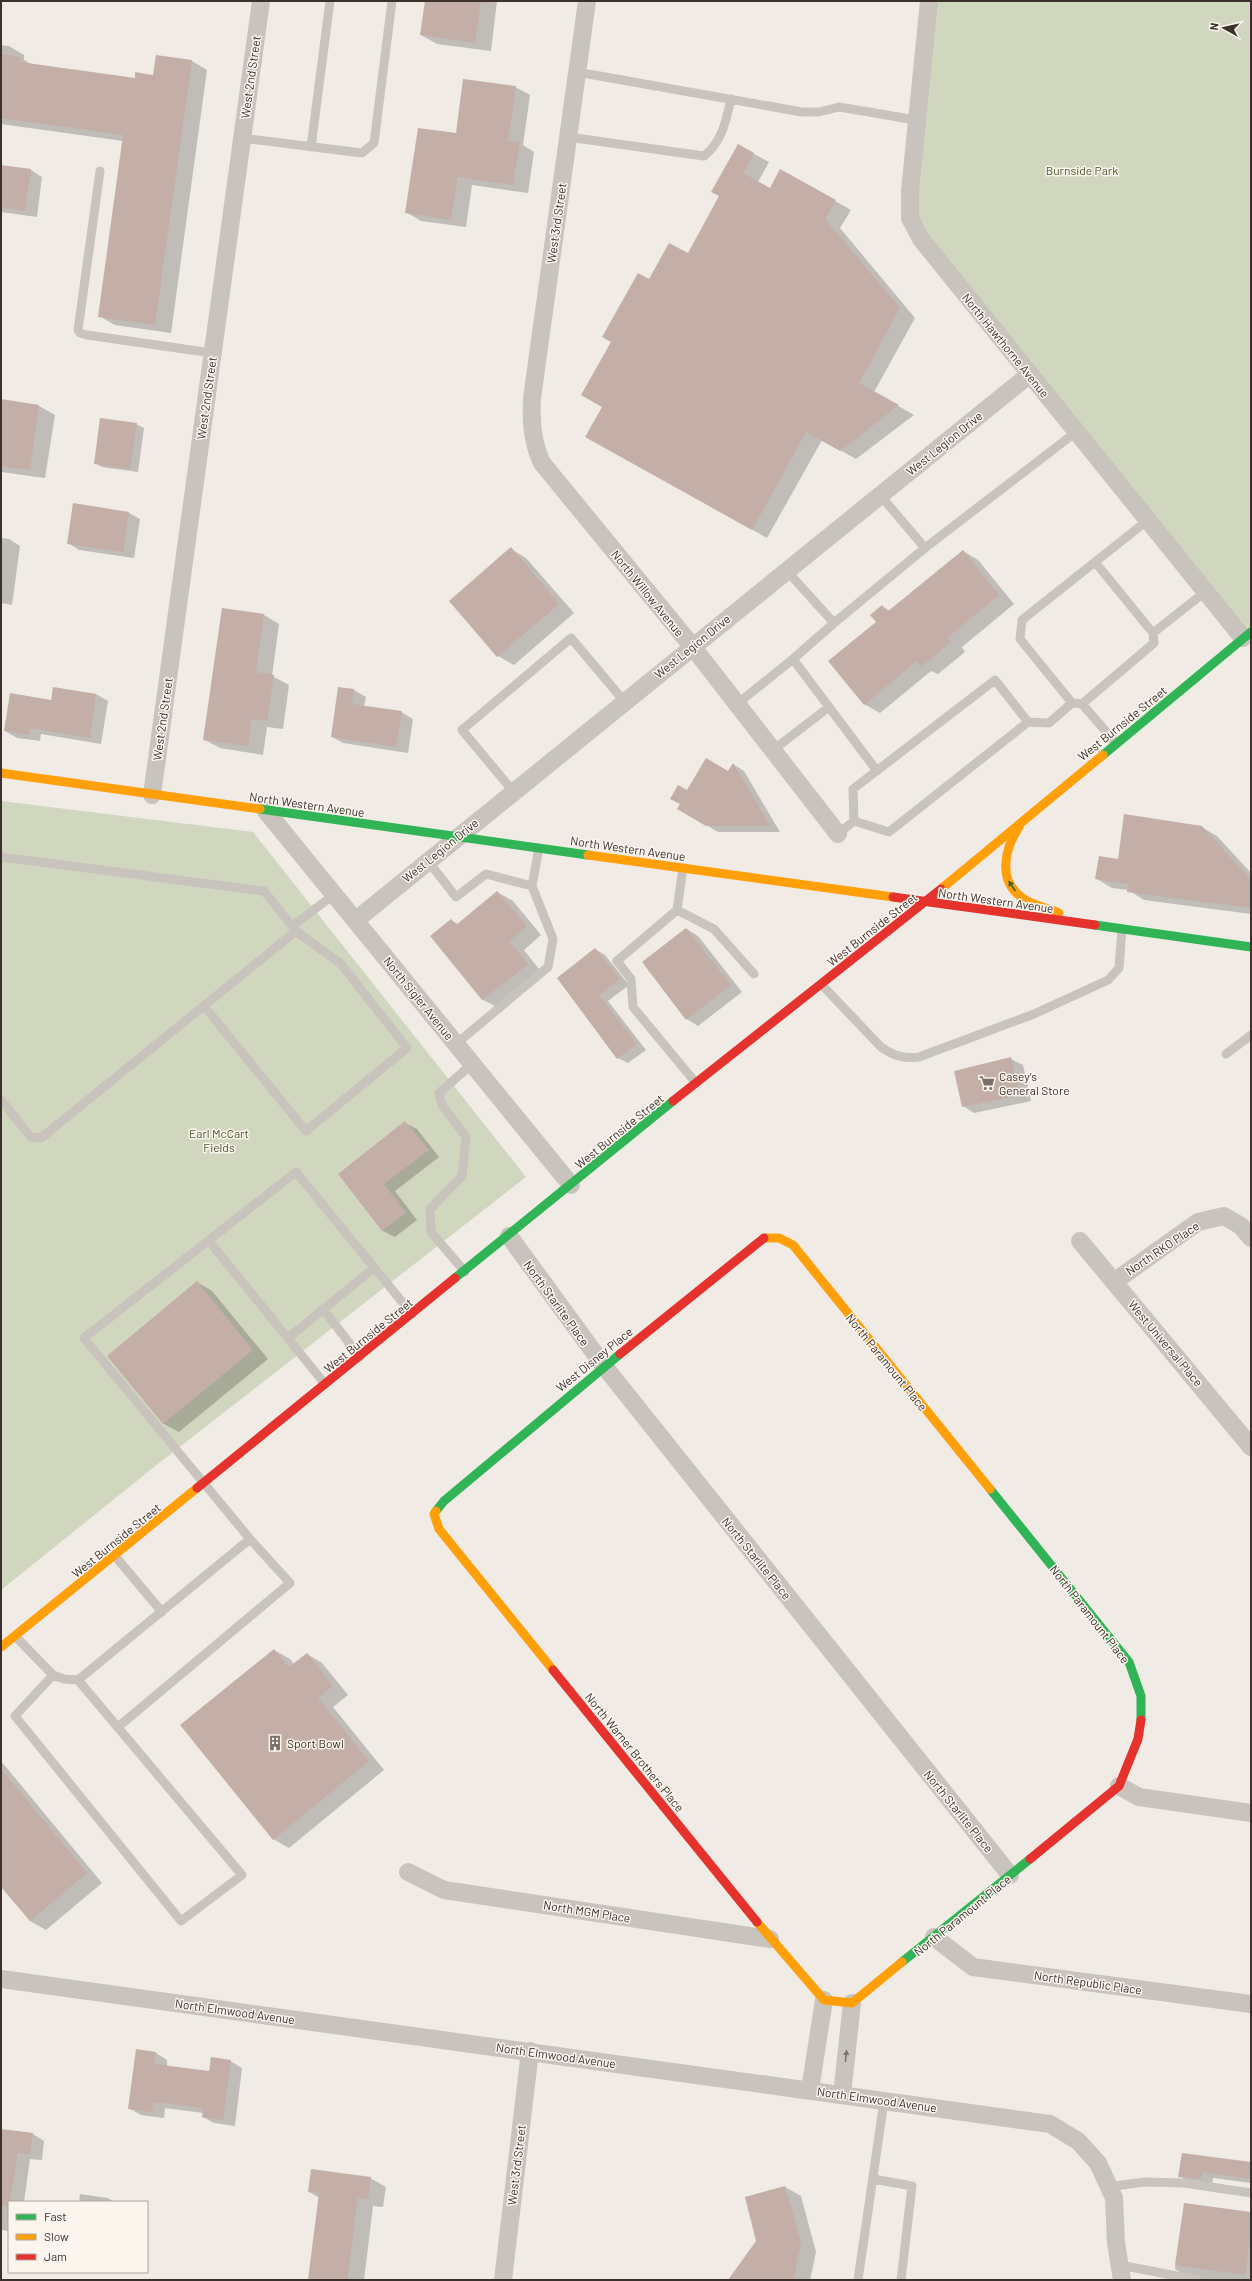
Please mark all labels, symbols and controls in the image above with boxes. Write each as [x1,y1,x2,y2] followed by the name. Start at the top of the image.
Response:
[1204,8,1244,48] north arrow
[1207,22,1221,31] text: N
[237,35,263,119] street label: West 2nd Street
[1046,163,1118,177] park label: Burnside Park
[543,182,569,264] street label: West 3rd Street
[960,290,1052,400] street label: North Hawthorne Avenue
[193,356,219,440] street label: West 2nd Street
[903,408,985,478] street label: West Legion Drive
[609,547,687,639] street label: North Willow Avenue
[651,611,733,681] street label: West Legion Drive
[149,677,175,761] street label: West 2nd Street
[1075,683,1169,763] street label: West Burnside Street
[248,789,366,819] street label: North Western Avenue
[399,815,481,885] street label: West Legion Drive
[569,833,687,863] street label: North Western Avenue
[1008,880,1015,892] one-way arrow
[937,885,1055,915] street label: North Western Avenue
[824,890,920,968] street label: West Burnside Street
[381,954,457,1042] street label: North Sigler Avenue
[999,1069,1070,1097] place label: Casey's General Store
[978,1074,996,1092] supermarket icon: Casey's General Store
[572,1091,666,1171] street label: West Burnside Street
[189,1126,249,1154] park label: Earl McCart Fields
[1123,1218,1201,1278] street label: North RKO Place
[521,1258,593,1348] street label: North Starlite Place
[321,1295,415,1375] street label: West Burnside Street
[1126,1297,1206,1389] street label: West Universal Place
[844,1311,930,1413] street label: North Paramount Place
[553,1324,635,1394] street label: West Disney Place
[69,1500,163,1580] street label: West Burnside Street
[720,1514,794,1602] street label: North Starlite Place
[1047,1562,1133,1666] street label: North Paramount Place
[583,1690,687,1814] street label: North Warner Brothers Place
[266,1734,284,1752] building icon: Sport Bowl
[287,1736,344,1750] place label: Sport Bowl
[922,1767,996,1855] street label: North Starlite Place
[911,1872,1013,1958] street label: North Paramount Place
[542,1897,632,1925] street label: North MGM Place
[1033,1967,1143,1997] street label: North Republic Place
[174,1996,296,2026] street label: North Elmwood Avenue
[495,2040,617,2070] street label: North Elmwood Avenue
[843,2050,849,2062] one-way arrow
[816,2084,938,2114] street label: North Elmwood Avenue
[504,2124,528,2206] street label: West 3rd Street
[8,2201,148,2273] legend
[44,2209,67,2223] text: Fast
[44,2229,69,2243] text: Slow
[44,2249,67,2263] text: Jam

